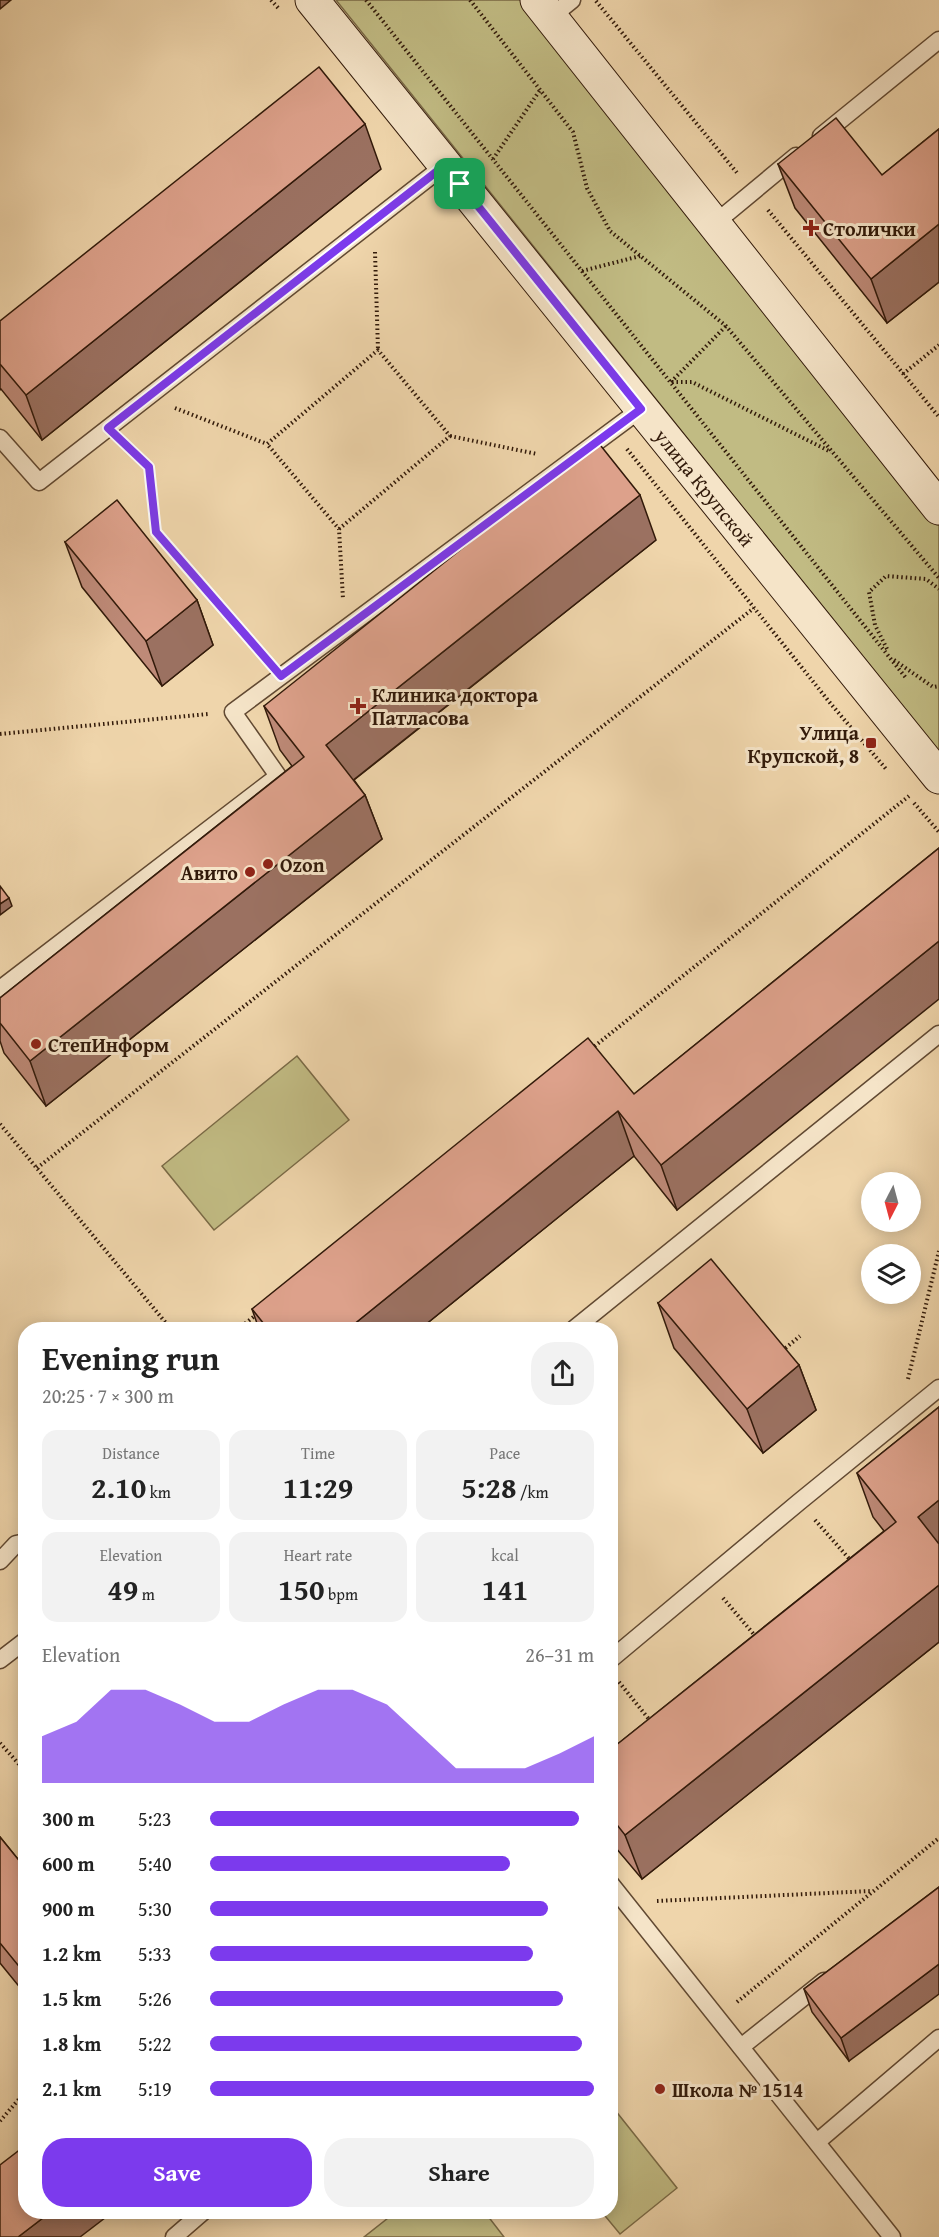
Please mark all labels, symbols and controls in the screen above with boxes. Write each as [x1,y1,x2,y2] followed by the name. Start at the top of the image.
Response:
[434,158,485,209] pin
[443,167,476,200] icon: arrive
[823,214,916,243] place label: Столички
[804,221,818,235] marker: Столички
[648,421,762,553] street label: улица Крупской
[372,680,539,732] place label: Клиника доктора Патласова
[349,697,367,715] marker: Клиника доктора Патласова
[747,718,860,770] place label: Улица Крупской, 8
[864,736,878,750] marker: Улица Крупской, 8
[280,850,325,879] place label: Ozon
[261,857,275,871] marker: Ozon
[181,858,238,887] place label: Авито
[243,865,257,879] marker: Авито
[48,1030,169,1059] place label: СтепИнформ
[29,1037,43,1051] marker: СтепИнформ
[861,1172,921,1232] north arrow
[861,1172,921,1304] map controls
[861,1244,921,1304] button: layers
[42,1334,219,1382] text: Evening run
[531,1342,594,1405] button: share
[42,1381,174,1410] text: 20:25 · 7 × 300 m
[102,1441,160,1465] text: Distance
[301,1441,335,1465] text: Time
[490,1441,520,1465] text: Pace
[91,1465,146,1509] text: 2.10
[283,1465,353,1509] text: 11:29
[461,1465,516,1509] text: 5:28
[146,1480,171,1504] text: km
[516,1480,549,1504] text: /km
[100,1543,162,1567] text: Elevation
[284,1543,352,1567] text: Heart rate
[491,1543,519,1567] text: kcal
[107,1567,138,1611] text: 49
[278,1567,325,1611] text: 150
[482,1567,528,1611] text: 141
[138,1582,155,1606] text: m
[325,1582,358,1606] text: bpm
[42,1640,120,1669] text: Elevation
[525,1640,594,1669] text: 26–31 m
[42,1804,95,1833] text: 300 m
[138,1804,172,1833] text: 5:23
[42,1849,95,1878] text: 600 m
[138,1849,172,1878] text: 5:40
[42,1894,95,1923] text: 900 m
[138,1894,172,1923] text: 5:30
[42,1939,101,1968] text: 1.2 km
[138,1939,172,1968] text: 5:33
[42,1984,101,2013] text: 1.5 km
[138,1984,172,2013] text: 5:26
[42,2029,101,2058] text: 1.8 km
[138,2029,172,2058] text: 5:22
[42,2074,101,2103] text: 2.1 km
[138,2074,172,2103] text: 5:19
[672,2075,803,2104] place label: Школа № 1514
[653,2082,667,2096] marker: Школа № 1514
[42,2138,312,2207] button: Save
[324,2138,594,2207] button: Share

